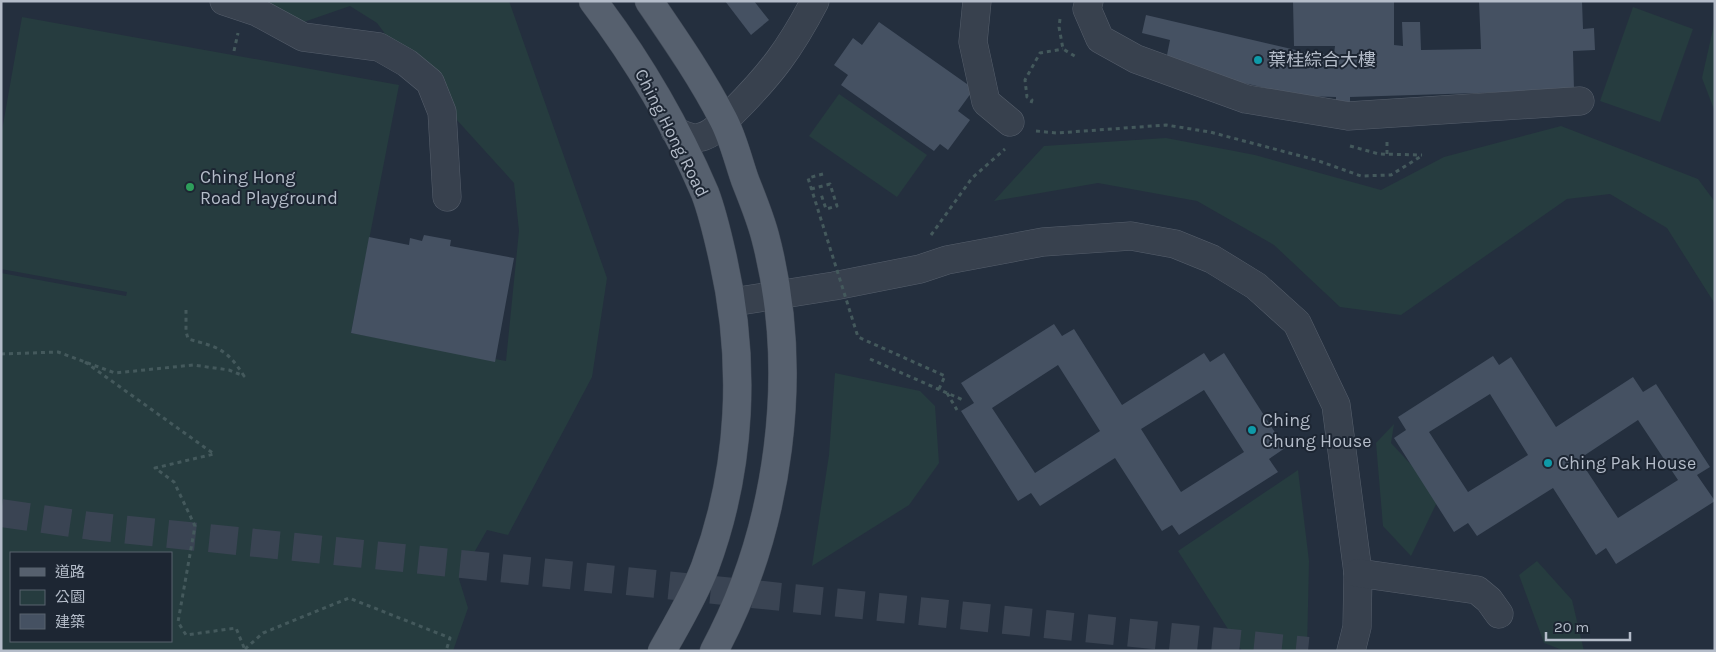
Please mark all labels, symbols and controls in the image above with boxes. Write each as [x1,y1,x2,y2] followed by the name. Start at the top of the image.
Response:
[1268,49,1376,71] place label: 葉桂綜合大樓
[1252,54,1264,66] marker: 葉桂綜合大樓
[630,65,714,201] street label: Ching Hong Road
[200,166,338,209] place label: Ching Hong Road Playground
[184,181,196,193] marker: Ching Hong Road Playground
[1262,409,1372,452] place label: Ching Chung House
[1246,424,1258,436] marker: Ching Chung House
[1558,452,1696,474] place label: Ching Pak House
[1542,457,1554,469] marker: Ching Pak House
[10,552,172,642] legend
[55,563,85,581] text: 道路
[55,588,85,606] text: 公園
[1546,610,1630,642] scale bar
[55,613,85,631] text: 建築
[1554,618,1589,636] text: 20 m

